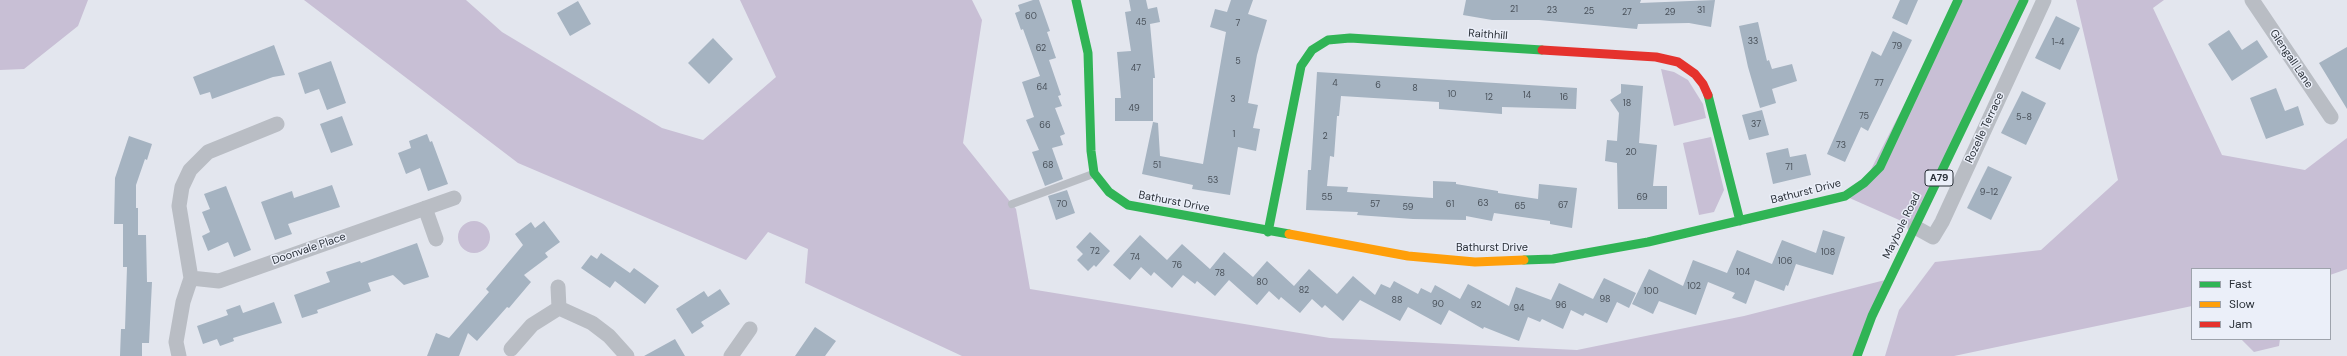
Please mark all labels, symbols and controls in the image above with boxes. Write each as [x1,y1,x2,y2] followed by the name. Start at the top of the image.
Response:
[1510,5,1518,15] house number: 21
[1547,6,1557,16] house number: 23
[1697,6,1705,16] house number: 31
[1584,7,1594,17] house number: 25
[1622,8,1632,18] house number: 27
[1665,8,1675,18] house number: 29
[1025,12,1037,22] house number: 60
[1136,18,1146,28] house number: 45
[1236,19,1240,29] house number: 7
[1468,27,1508,43] street label: Raithhill
[2267,27,2315,91] street label: Glengall Lane
[1748,37,1758,47] house number: 33
[2051,38,2065,48] house number: 1-4
[1892,42,1902,52] house number: 79
[1036,44,1046,54] house number: 62
[1235,57,1241,67] house number: 5
[1131,64,1141,74] house number: 47
[1332,79,1338,89] house number: 4
[1874,79,1884,89] house number: 77
[1375,81,1381,91] house number: 6
[1036,83,1048,93] house number: 64
[1412,84,1418,94] house number: 8
[1448,90,1456,100] house number: 10
[1523,91,1531,101] house number: 14
[1963,91,2007,165] street label: Rozelle Terrace
[1485,93,1493,103] house number: 12
[1560,93,1568,103] house number: 16
[1230,95,1236,105] house number: 3
[1623,99,1631,109] house number: 18
[1128,104,1140,114] house number: 49
[1859,112,1869,122] house number: 75
[2016,113,2032,123] house number: 5-8
[1751,120,1761,130] house number: 37
[1039,121,1051,131] house number: 66
[1233,130,1235,140] house number: 1
[1322,132,1328,142] house number: 2
[1836,141,1846,151] house number: 73
[1625,148,1637,158] house number: 20
[1042,161,1054,171] house number: 68
[1153,161,1161,171] house number: 51
[1785,163,1793,173] house number: 71
[1925,170,1953,186] road number: A79
[1208,176,1218,186] house number: 53
[1769,177,1843,207] street label: Bathurst Drive
[1980,188,1998,198] house number: 9-12
[1137,189,1211,215] street label: Bathurst Drive
[1880,191,1924,261] street label: Maybole Road
[1322,193,1332,203] house number: 55
[1636,193,1648,203] house number: 69
[1478,199,1488,209] house number: 63
[1057,200,1067,210] house number: 70
[1370,200,1380,210] house number: 57
[1446,200,1454,210] house number: 61
[1558,201,1568,211] house number: 67
[1515,202,1525,212] house number: 65
[1403,203,1413,213] house number: 59
[270,230,348,268] street label: Doonvale Place
[1456,241,1528,255] street label: Bathurst Drive
[1090,247,1100,257] house number: 72
[1821,248,1835,258] house number: 108
[1130,253,1140,263] house number: 74
[1778,257,1792,267] house number: 106
[1172,261,1182,271] house number: 76
[1736,268,1750,278] house number: 104
[2191,268,2331,340] legend
[1215,269,1225,279] house number: 78
[2229,276,2252,292] text: Fast
[1256,278,1268,288] house number: 80
[1687,282,1701,292] house number: 102
[1299,286,1309,296] house number: 82
[1643,287,1659,297] house number: 100
[1600,295,1610,305] house number: 98
[1392,296,1402,306] house number: 88
[2229,296,2255,312] text: Slow
[1432,300,1444,310] house number: 90
[1471,301,1481,311] house number: 92
[1555,301,1567,311] house number: 96
[1513,304,1525,314] house number: 94
[2229,316,2252,332] text: Jam

